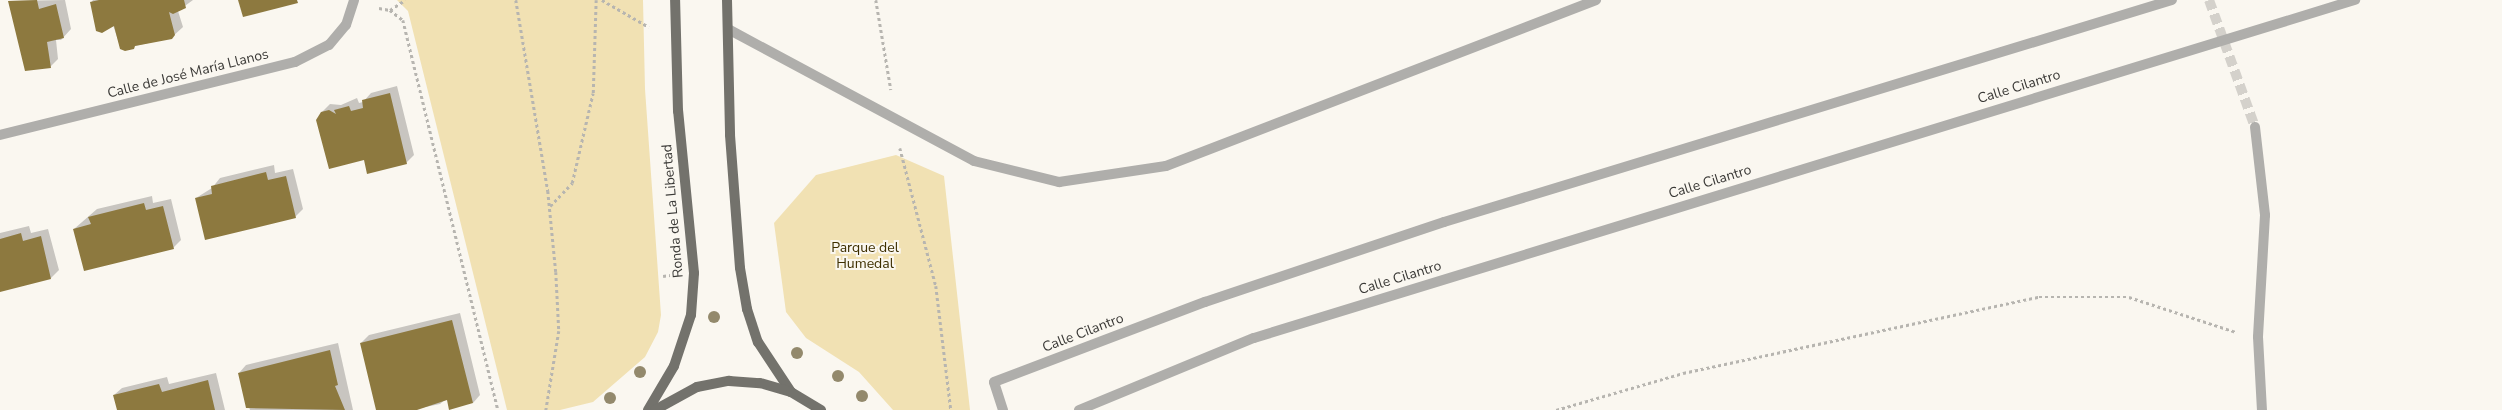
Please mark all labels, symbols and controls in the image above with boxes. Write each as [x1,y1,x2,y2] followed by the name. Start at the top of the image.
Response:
[106,46,270,102] street label: Calle de José María Llanos
[1976,66,2062,108] street label: Calle Cilantro
[659,143,687,279] street label: Ronda de La Libertad
[1667,161,1753,203] street label: Calle Cilantro
[831,240,899,272] park label: Parque del Humedal
[1357,257,1443,299] street label: Calle Cilantro
[1040,310,1126,356] street label: Calle Cilantro

